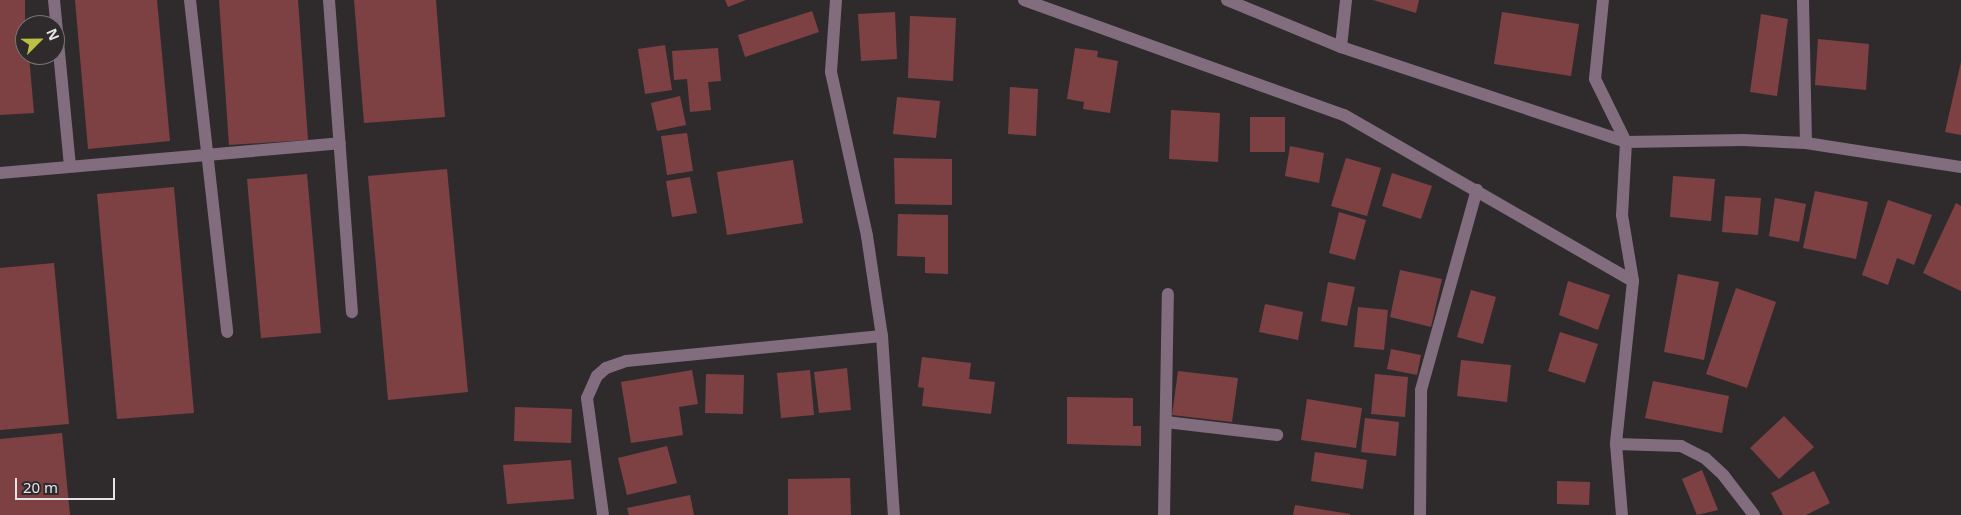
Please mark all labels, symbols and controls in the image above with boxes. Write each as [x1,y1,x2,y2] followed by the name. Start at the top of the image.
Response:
[15,15,65,65] north arrow
[42,25,64,43] text: N
[18,468,118,500] scale bar
[23,477,58,497] text: 20 m

